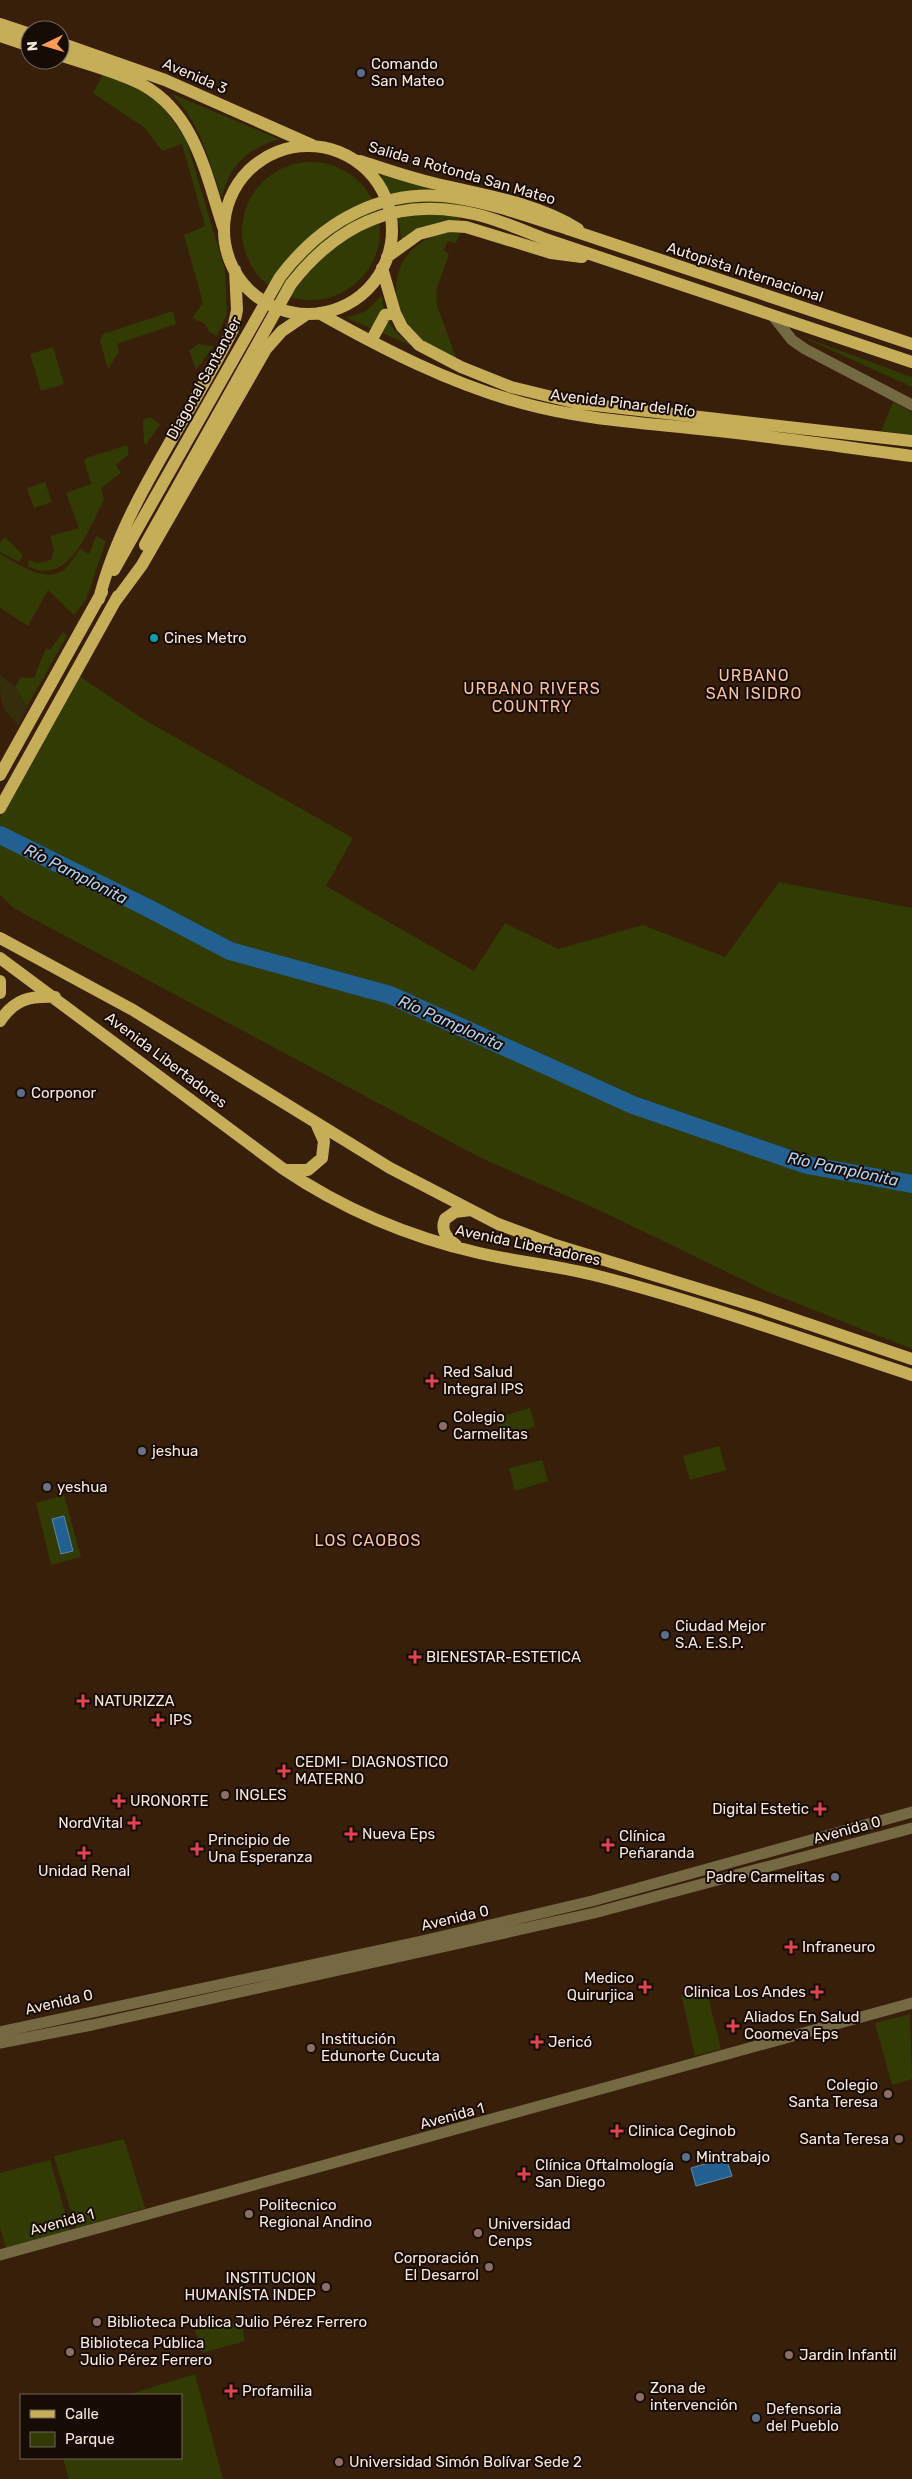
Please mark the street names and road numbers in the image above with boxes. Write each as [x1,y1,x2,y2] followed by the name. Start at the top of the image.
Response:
[160,54,230,98] street label: Avenida 3
[366,138,558,208] street label: Salida a Rotonda San Mateo
[664,238,826,306] street label: Autopista Internacional
[163,313,245,442] street label: Diagonal Santander
[549,385,697,421] street label: Avenida Pinar del Río
[101,1008,231,1112] street label: Avenida Libertadores
[454,1221,603,1269] street label: Avenida Libertadores
[811,1812,883,1848] street label: Avenida 0
[419,1901,491,1935] street label: Avenida 0
[23,1985,95,2019] street label: Avenida 0
[418,2099,486,2133] street label: Avenida 1
[28,2205,96,2239] street label: Avenida 1

